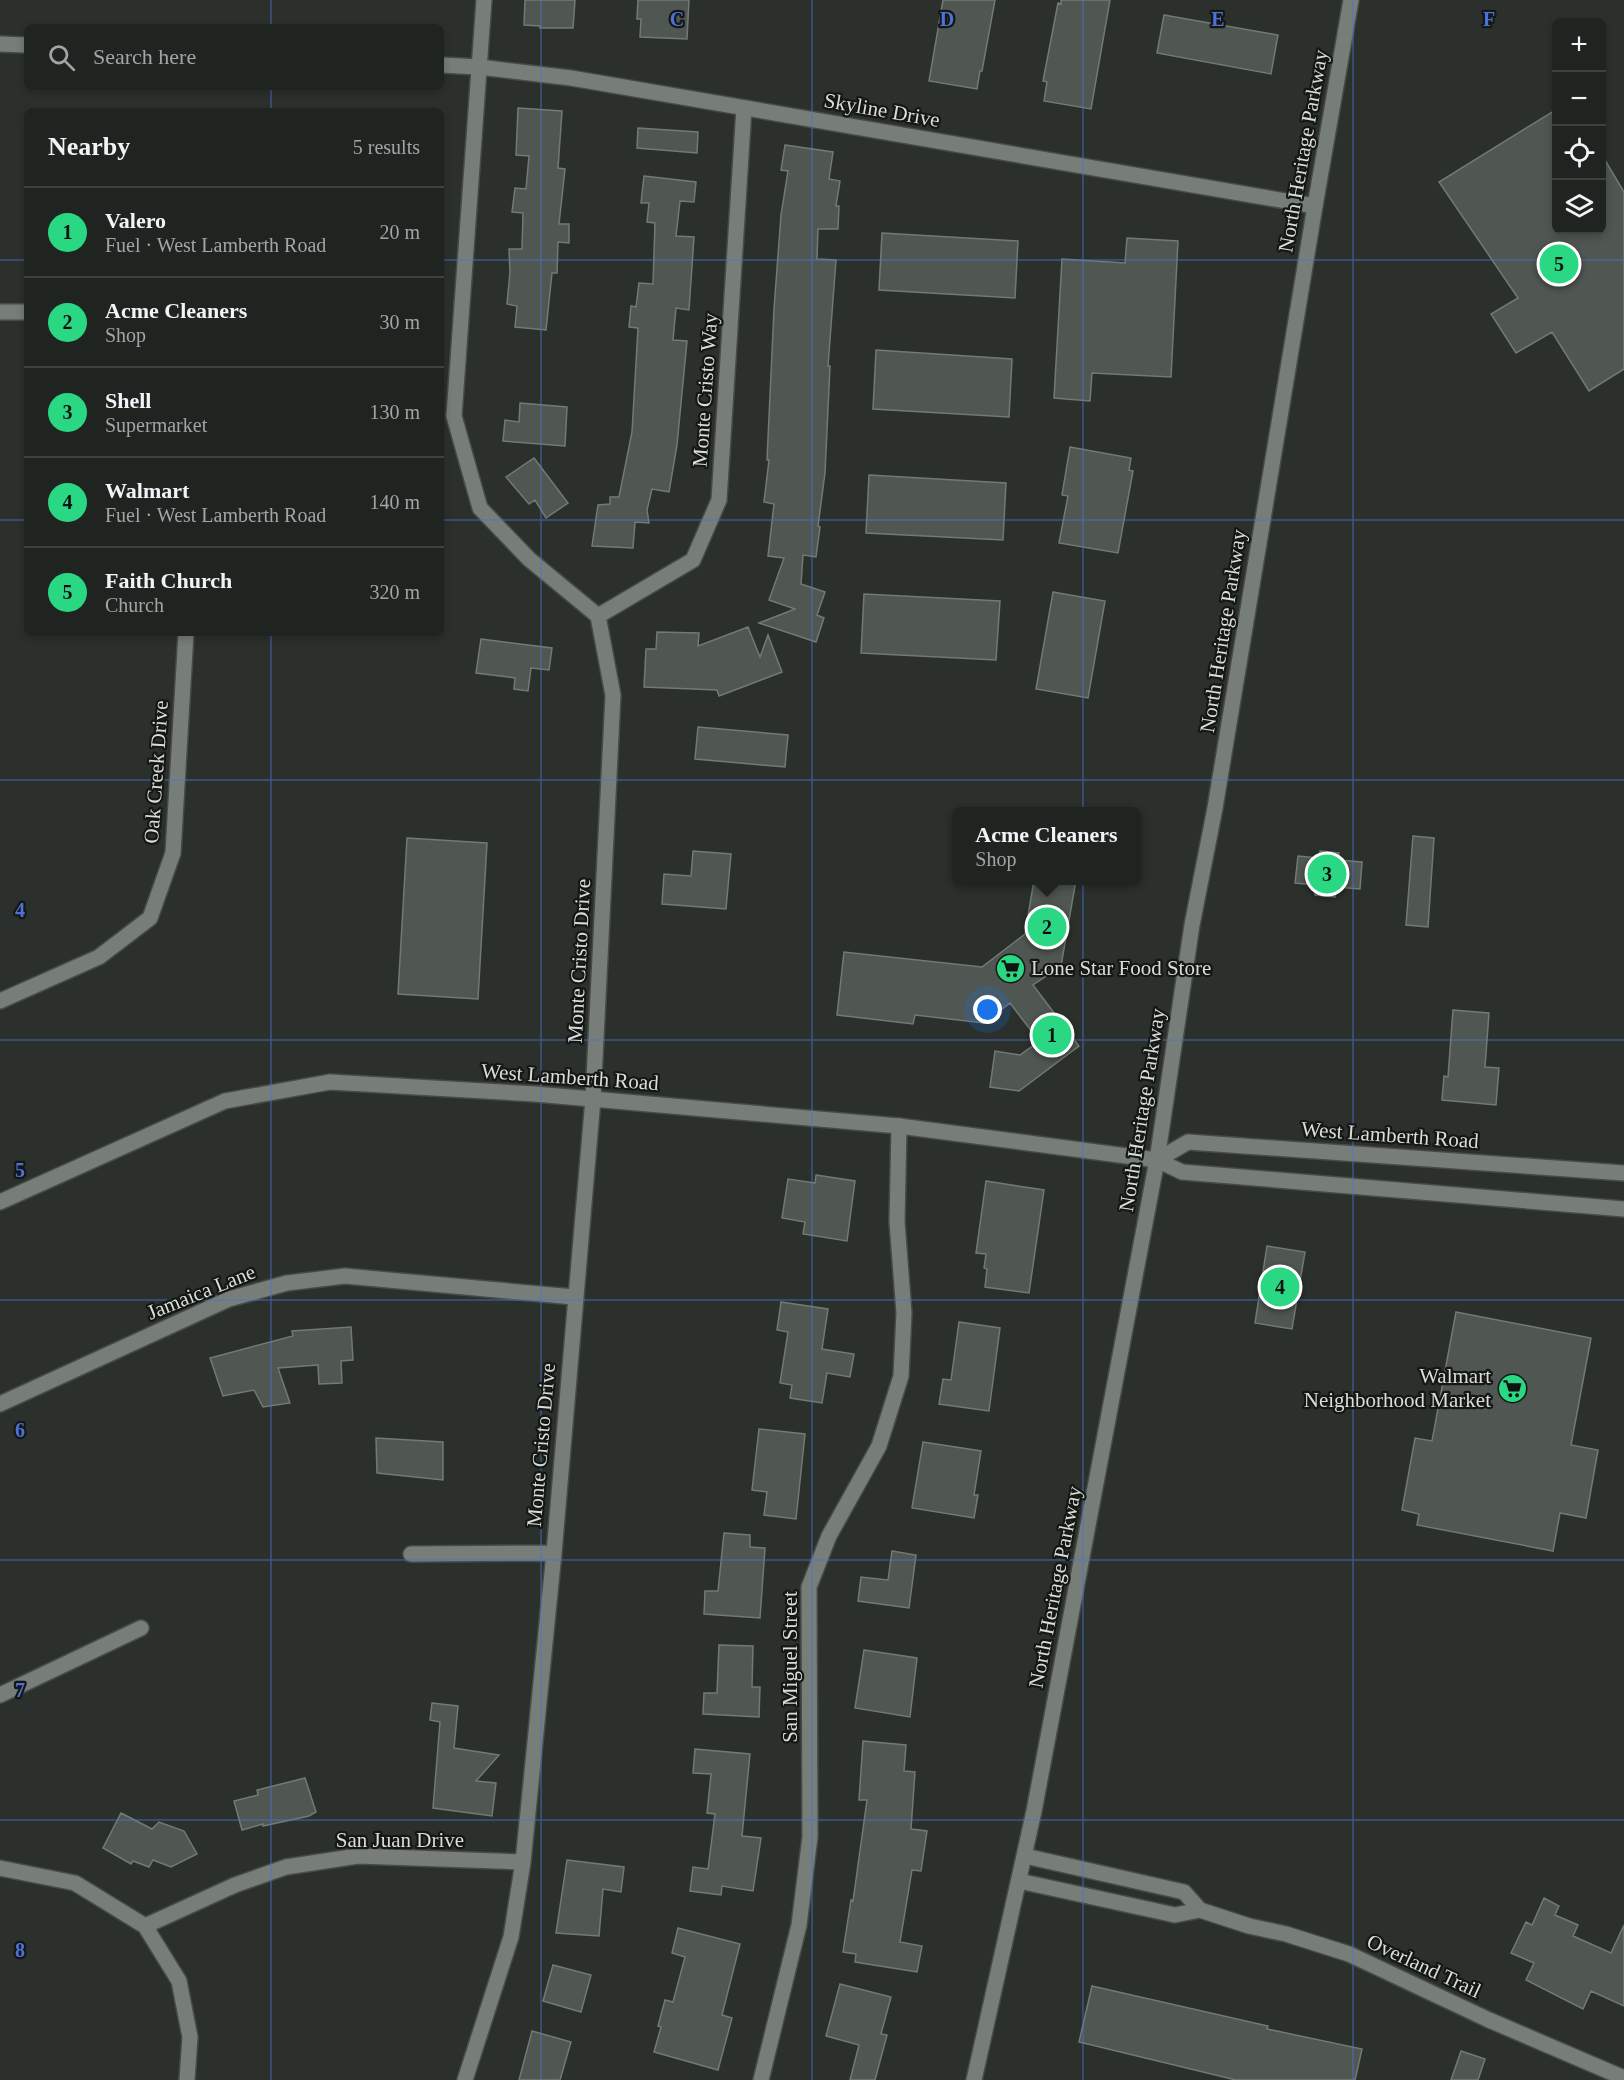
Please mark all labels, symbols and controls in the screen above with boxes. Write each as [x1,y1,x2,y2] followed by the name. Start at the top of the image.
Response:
[670,8,684,30] text: C
[940,8,954,30] text: D
[1211,8,1225,30] text: E
[1483,8,1495,30] text: F
[1552,18,1606,234] map controls
[1552,18,1606,72] button: +
[24,24,444,90] search box
[45,41,78,74] icon: search
[93,44,196,69] text: Search here
[1273,47,1333,254] street label: North Heritage Parkway
[1552,72,1606,126] button: −
[822,88,942,132] street label: Skyline Drive
[1552,126,1606,180] button: locate
[48,132,130,161] text: Nearby
[353,136,420,158] text: 5 results
[1552,180,1606,234] button: layers
[105,208,166,233] text: Valero
[63,221,73,243] text: 1
[379,221,420,243] text: 20 m
[105,234,326,256] text: Fuel · West Lamberth Road
[1540,242,1578,286] pin: 5
[105,298,247,323] text: Acme Cleaners
[63,311,73,333] text: 2
[379,311,420,333] text: 30 m
[688,312,722,468] street label: Monte Cristo Way
[105,324,146,346] text: Shop
[105,388,151,413] text: Shell
[63,401,73,423] text: 3
[369,401,420,423] text: 130 m
[105,414,207,436] text: Supermarket
[105,478,189,503] text: Walmart
[63,491,73,513] text: 4
[369,491,420,513] text: 140 m
[105,504,326,526] text: Fuel · West Lamberth Road
[1195,527,1251,734] street label: North Heritage Parkway
[105,568,232,593] text: Faith Church
[63,581,73,603] text: 5
[369,581,420,603] text: 320 m
[105,594,164,616] text: Church
[139,700,173,844] street label: Oak Creek Drive
[952,807,1141,885] popup
[975,822,1118,847] text: Acme Cleaners
[975,848,1016,870] text: Shop
[1308,852,1346,896] pin: 3
[563,878,595,1044] street label: Monte Cristo Drive
[15,899,25,921] text: 4
[1028,904,1066,950] pin: 2
[994,952,1026,984] supermarket icon: Lone Star Food Store
[1031,956,1211,980] place label: Lone Star Food Store
[973,995,1002,1024] your location
[1114,1006,1170,1213] street label: North Heritage Parkway
[1032,1012,1072,1058] pin: 1
[480,1059,660,1095] street label: West Lamberth Road
[1300,1117,1480,1153] street label: West Lamberth Road
[15,1159,25,1181] text: 5
[143,1259,259,1325] street label: Jamaica Lane
[1260,1264,1300,1310] pin: 4
[522,1362,560,1528] street label: Monte Cristo Drive
[1304,1364,1491,1412] place label: Walmart Neighborhood Market
[1496,1372,1528,1404] supermarket icon: Walmart Neighborhood Market
[15,1419,25,1441] text: 6
[1024,1483,1086,1690] street label: North Heritage Parkway
[778,1591,802,1743] street label: San Miguel Street
[15,1679,25,1701] text: 7
[336,1828,464,1852] street label: San Juan Drive
[1363,1929,1485,2003] street label: Overland Trail
[15,1939,25,1961] text: 8

